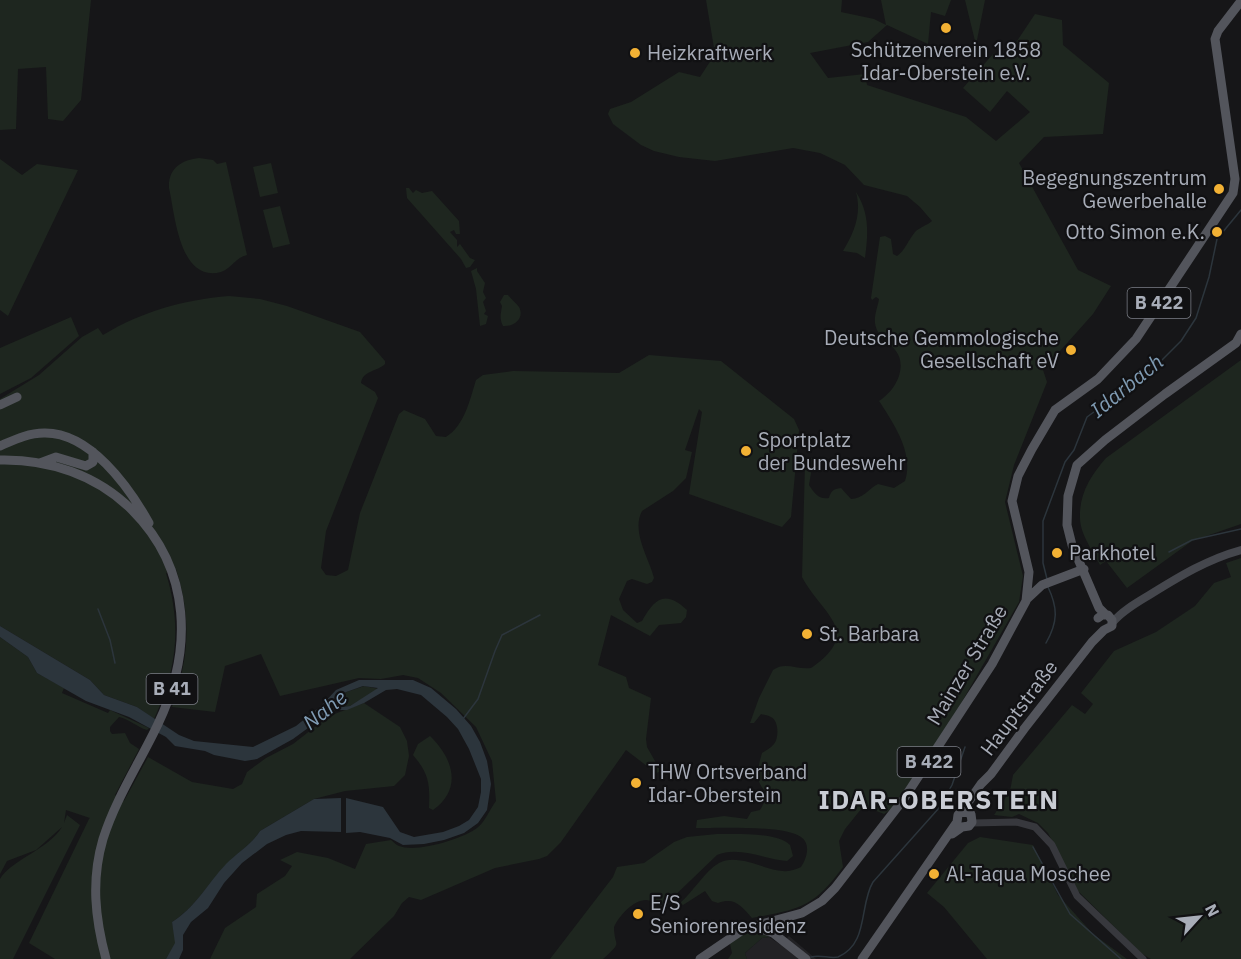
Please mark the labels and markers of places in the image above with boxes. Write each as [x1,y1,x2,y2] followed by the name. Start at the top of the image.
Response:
[939,21,953,35] marker: Schützenverein 1858 Idar-Oberstein e.V.
[851,36,1041,86] place label: Schützenverein 1858 Idar-Oberstein e.V.
[647,39,773,66] place label: Heizkraftwerk
[628,46,642,60] marker: Heizkraftwerk
[1022,164,1207,214] place label: Begegnungszentrum Gewerbehalle
[1212,182,1226,196] marker: Begegnungszentrum Gewerbehalle
[1065,218,1205,245] place label: Otto Simon e.K.
[1210,225,1224,239] marker: Otto Simon e.K.
[824,324,1059,374] place label: Deutsche Gemmologische Gesellschaft eV
[1064,343,1078,357] marker: Deutsche Gemmologische Gesellschaft eV
[758,426,906,476] place label: Sportplatz der Bundeswehr
[739,444,753,458] marker: Sportplatz der Bundeswehr
[1069,539,1155,566] place label: Parkhotel
[1050,546,1064,560] marker: Parkhotel
[819,620,919,647] place label: St. Barbara
[800,627,814,641] marker: St. Barbara
[648,758,807,808] place label: THW Ortsverband Idar-Oberstein
[629,776,643,790] marker: THW Ortsverband Idar-Oberstein
[946,860,1111,887] place label: Al-Taqua Moschee
[927,867,941,881] marker: Al-Taqua Moschee
[650,889,806,939] place label: E/S Seniorenresidenz
[631,907,645,921] marker: E/S Seniorenresidenz

